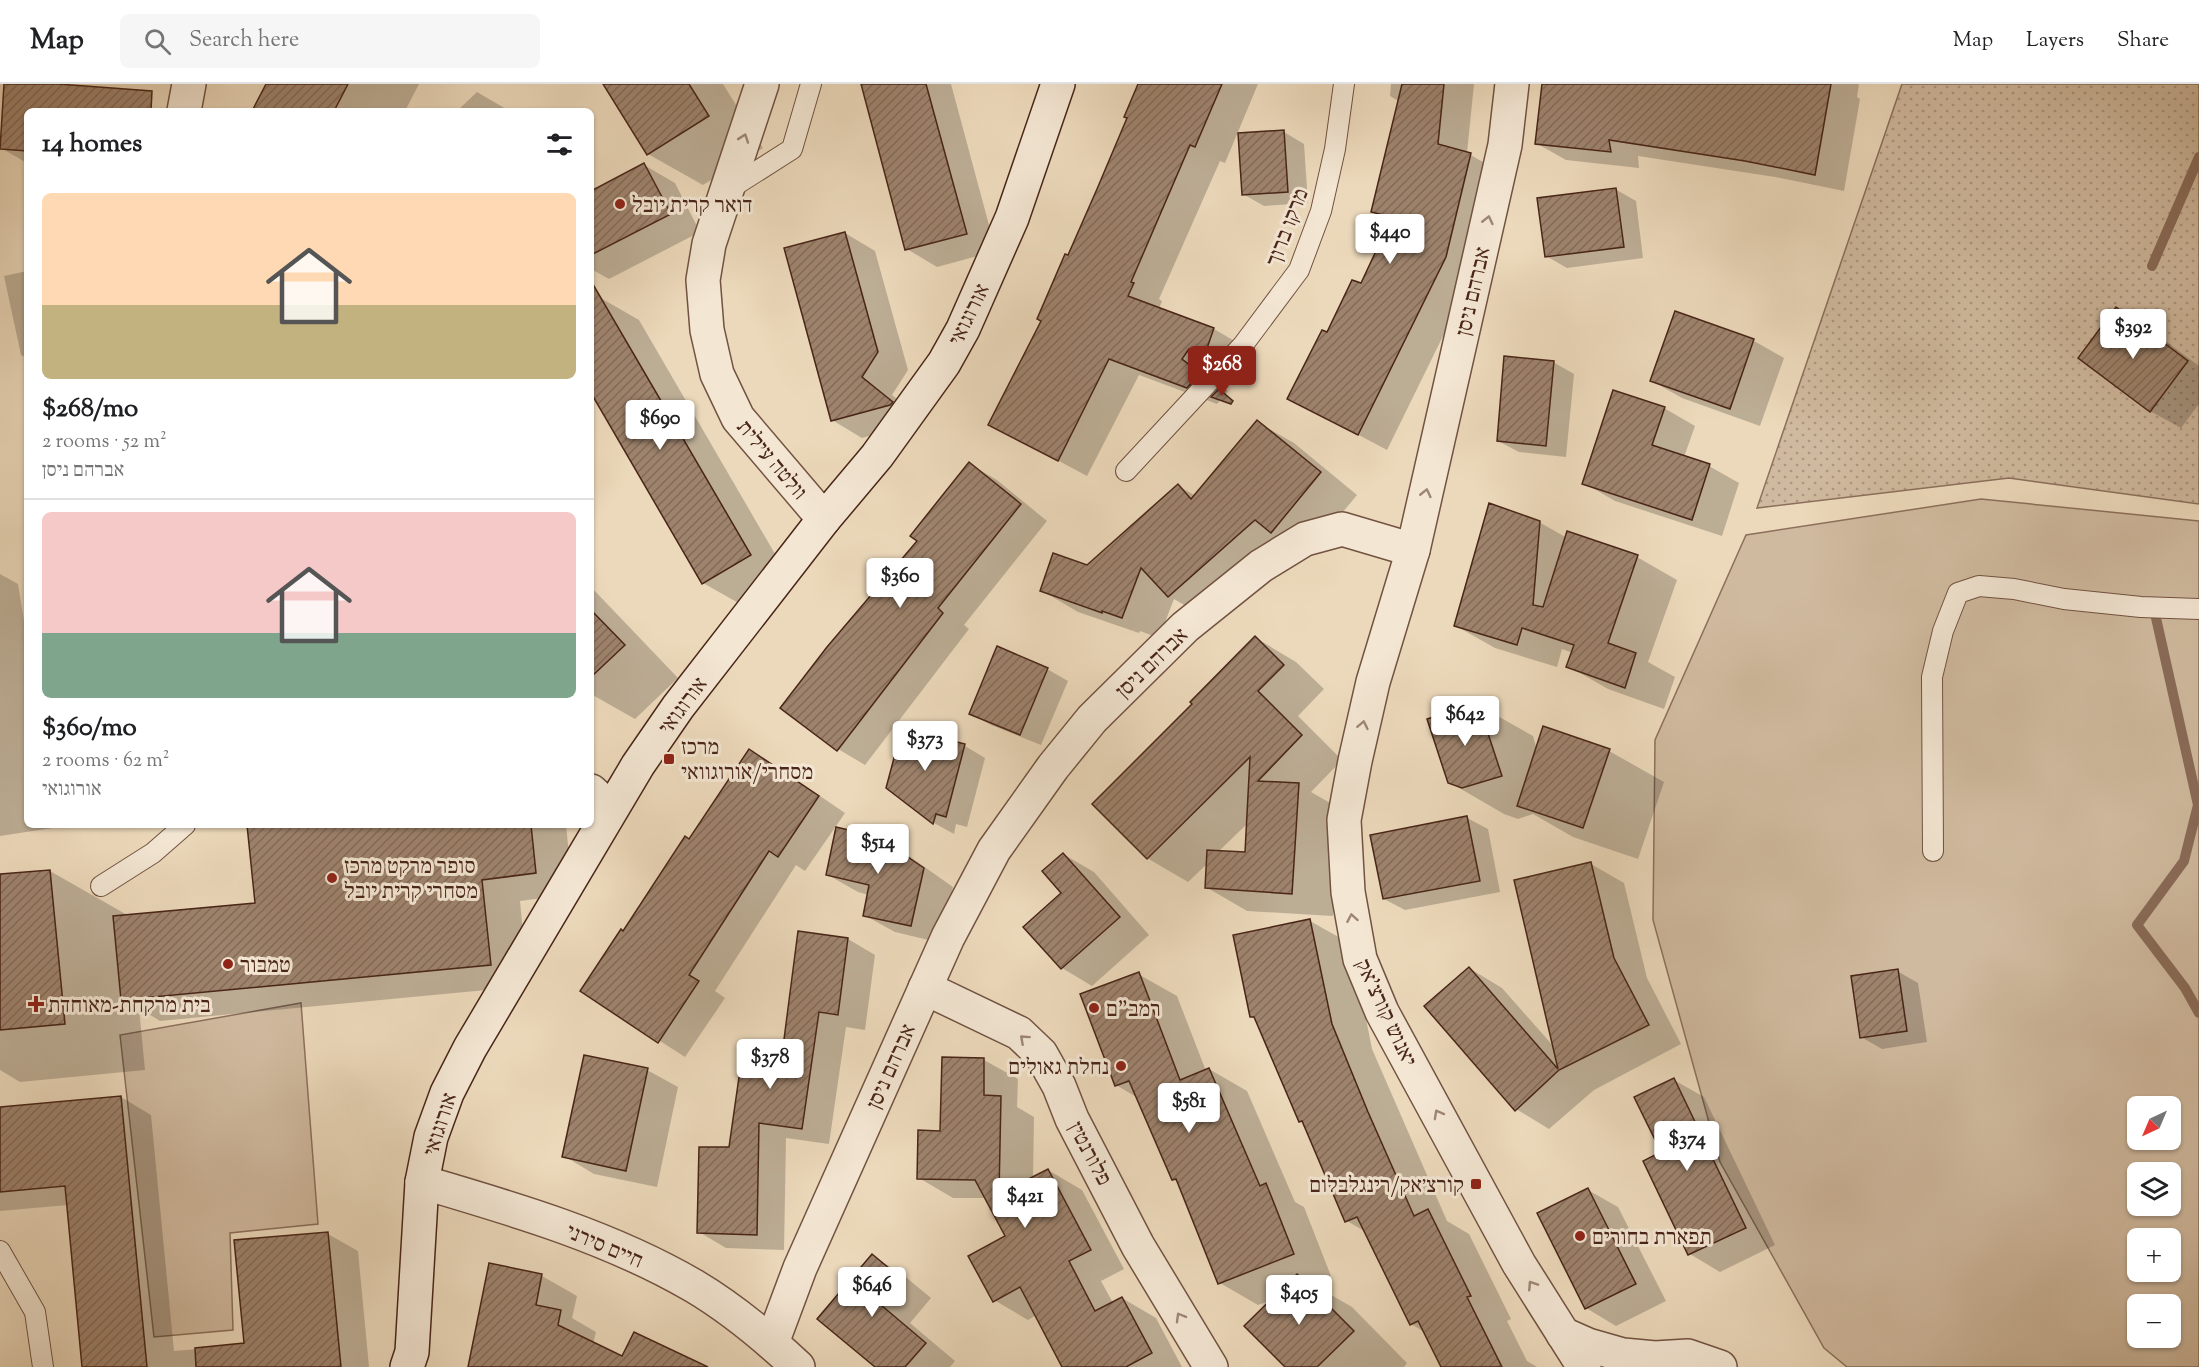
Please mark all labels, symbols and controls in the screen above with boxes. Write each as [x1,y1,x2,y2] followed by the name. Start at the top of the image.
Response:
[120,14,540,68] search box
[30,21,84,61] text: Map
[141,25,174,58] icon: search
[189,25,299,57] text: Search here
[1953,26,1993,56] text: Map
[2026,26,2084,56] text: Layers
[2117,26,2169,56] text: Share
[42,126,142,163] text: 14 homes
[543,128,576,161] icon: filters
[737,133,750,144] one-way arrow
[1259,184,1318,272] street label: מרקו ברוך
[632,191,753,223] place label: דואר קרית יובל
[613,197,627,211] marker: דואר קרית יובל
[1354,214,1426,265] pin: $440
[1480,216,1493,226] one-way arrow
[1369,219,1411,248] text: $440
[255,232,363,340] icon: home
[1449,244,1501,339] street label: אברהם ניסן
[942,279,999,352] street label: אורוגואי
[2097,309,2169,360] pin: $392
[2114,314,2152,343] text: $392
[1186,346,1258,397] pin: $268
[1202,351,1242,380] text: $268
[42,391,138,428] text: $268/mo
[624,400,696,451] pin: $690
[640,405,680,434] text: $690
[728,414,814,508] street label: וולטה עילית
[42,428,167,457] text: 2 rooms · 52 m²
[42,457,124,486] text: אברהם ניסן
[1419,488,1432,498] one-way arrow
[255,551,363,659] icon: home
[864,558,936,609] pin: $360
[880,563,920,592] text: $360
[1109,621,1197,707] street label: אברהם ניסן
[652,671,717,743] street label: אורוגואי
[1429,696,1501,747] pin: $642
[1445,701,1485,730] text: $642
[42,710,137,747] text: $360/mo
[1356,720,1369,730] one-way arrow
[889,721,961,772] pin: $373
[907,726,943,755] text: $373
[681,733,813,790] place label: מרכז מסחרי/אורוגוואי
[42,747,170,776] text: 2 rooms · 62 m²
[662,752,676,766] marker: מרכז מסחרי/אורוגוואי
[42,776,102,805] text: אורוגואי
[842,824,914,875] pin: $514
[861,829,895,858] text: $514
[344,852,478,909] place label: סופר מרקט מרכז מסחרי קרית יובל
[325,871,339,885] marker: סופר מרקט מרכז מסחרי קרית יובל
[1346,913,1359,923] one-way arrow
[240,951,291,983] place label: טמבור
[1345,954,1423,1072] street label: יאנוש קורצ'אק
[221,957,235,971] marker: טמבור
[48,991,211,1023] place label: בית מרקחת-מאוחדת
[1106,995,1161,1027] place label: רמב"ם
[29,997,43,1011] marker: בית מרקחת-מאוחדת
[1087,1001,1101,1015] marker: רמב"ם
[860,1019,926,1115] street label: אברהם ניסן
[1020,1035,1031,1046] one-way arrow
[734,1039,806,1090] pin: $378
[751,1044,789,1073] text: $378
[1008,1053,1109,1085] place label: נחלת גאולים
[1114,1059,1128,1073] marker: נחלת גאולים
[1153,1083,1225,1134] pin: $581
[1172,1088,1206,1117] text: $581
[417,1089,467,1161] street label: אורוגואי
[2127,1096,2181,1150] north arrow
[2127,1096,2181,1348] map controls
[1434,1110,1445,1121] one-way arrow
[1058,1117,1119,1192] street label: פלורנטין
[1651,1121,1723,1172] pin: $374
[1668,1126,1706,1155] text: $374
[2127,1162,2181,1216] button: layers
[1309,1171,1464,1203] place label: קורצ׳אק/רינגלבלום
[1469,1177,1483,1191] marker: קורצ׳אק/רינגלבלום
[989,1178,1061,1229] pin: $421
[1007,1183,1043,1212] text: $421
[560,1217,647,1278] street label: חיים סירני
[1592,1223,1712,1255] place label: תפארת בחורים
[2127,1228,2181,1282] button: +
[1573,1229,1587,1243] marker: תפארת בחורים
[836,1267,908,1318] pin: $646
[852,1272,892,1301] text: $646
[1263,1275,1335,1326] pin: $405
[1280,1280,1318,1309] text: $405
[1528,1281,1539,1292] one-way arrow
[2127,1294,2181,1348] button: −
[1176,1313,1188,1323] one-way arrow

